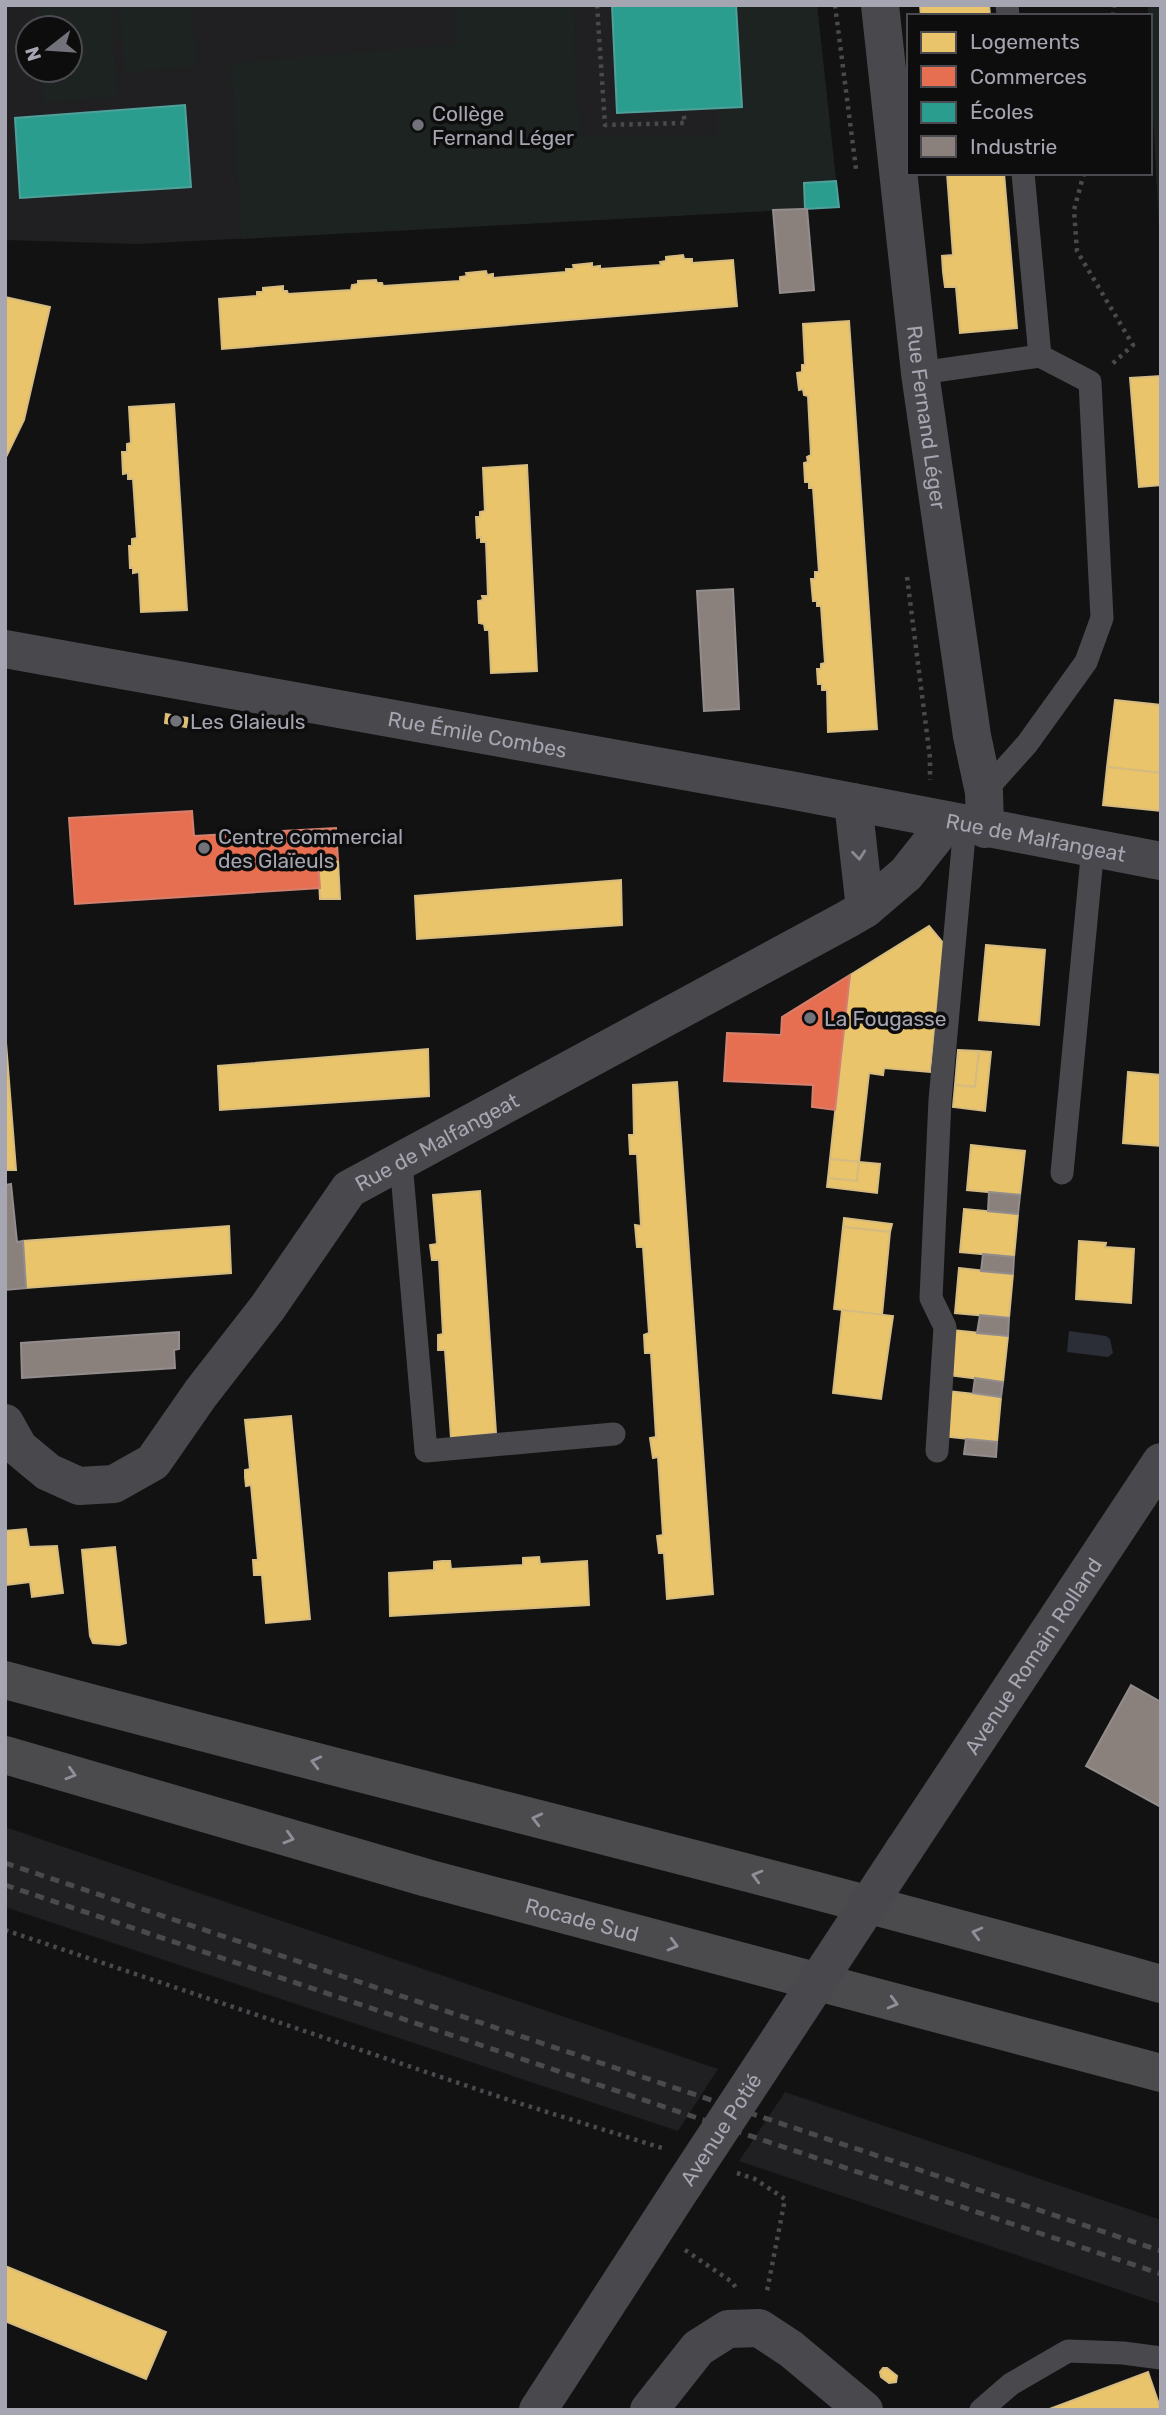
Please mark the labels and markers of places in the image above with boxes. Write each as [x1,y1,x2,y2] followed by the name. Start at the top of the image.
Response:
[432,101,574,150] place label: Collège Fernand Léger
[410,117,426,133] marker: Collège Fernand Léger
[190,709,306,734] place label: Les Glaieuls
[168,713,184,729] marker: Les Glaieuls
[218,824,403,873] place label: Centre commercial des Glaïeuls
[196,840,212,856] marker: Centre commercial des Glaïeuls
[824,1006,947,1031] place label: La Fougasse
[802,1010,818,1026] marker: La Fougasse

